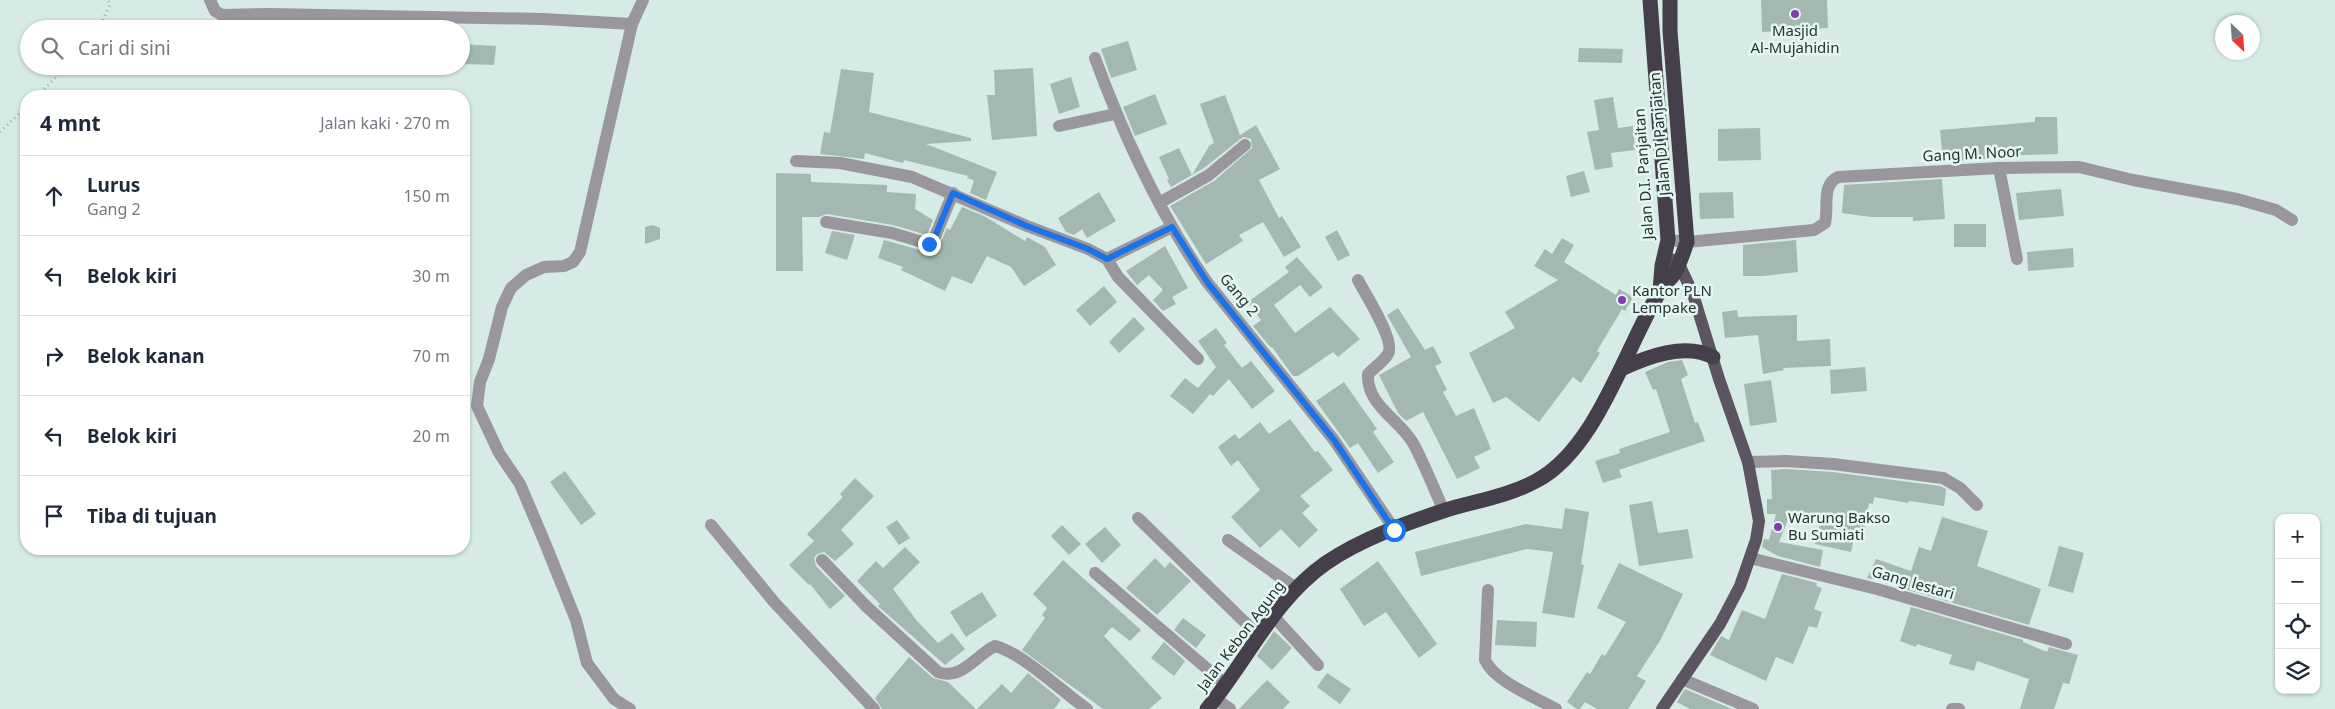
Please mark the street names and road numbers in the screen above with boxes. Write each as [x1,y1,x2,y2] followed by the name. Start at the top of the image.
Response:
[1644,71,1675,199] street label: Jalan DI Panjaitan
[1628,108,1658,242] street label: Jalan D.I. Panjaitan
[1922,140,2022,166] street label: Gang M. Noor
[1216,269,1264,320] street label: Gang 2
[1870,561,1957,603] street label: Gang lestari
[1191,576,1288,696] street label: Jalan Kebon Agung

